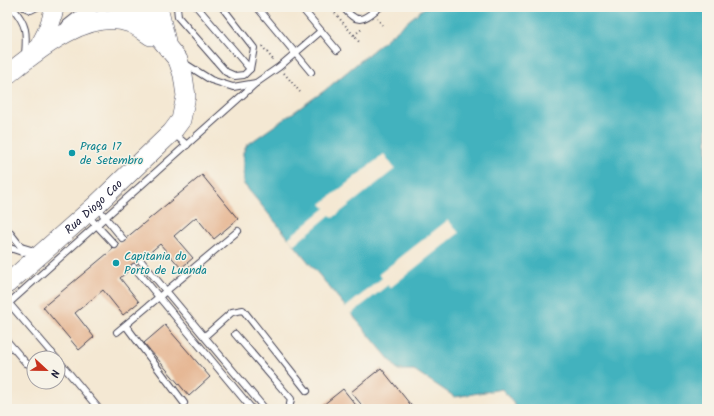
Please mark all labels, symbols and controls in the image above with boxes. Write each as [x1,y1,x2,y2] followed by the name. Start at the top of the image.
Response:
[80,137,143,170] place label: Praça 17 de Setembro
[67,148,77,158] marker: Praça 17 de Setembro
[60,175,127,239] street label: Rua Diogo Cao
[124,247,207,280] place label: Capitania do Porto de Luanda
[111,258,121,268] marker: Capitania do Porto de Luanda
[26,350,66,390] north arrow
[45,367,64,380] text: N

